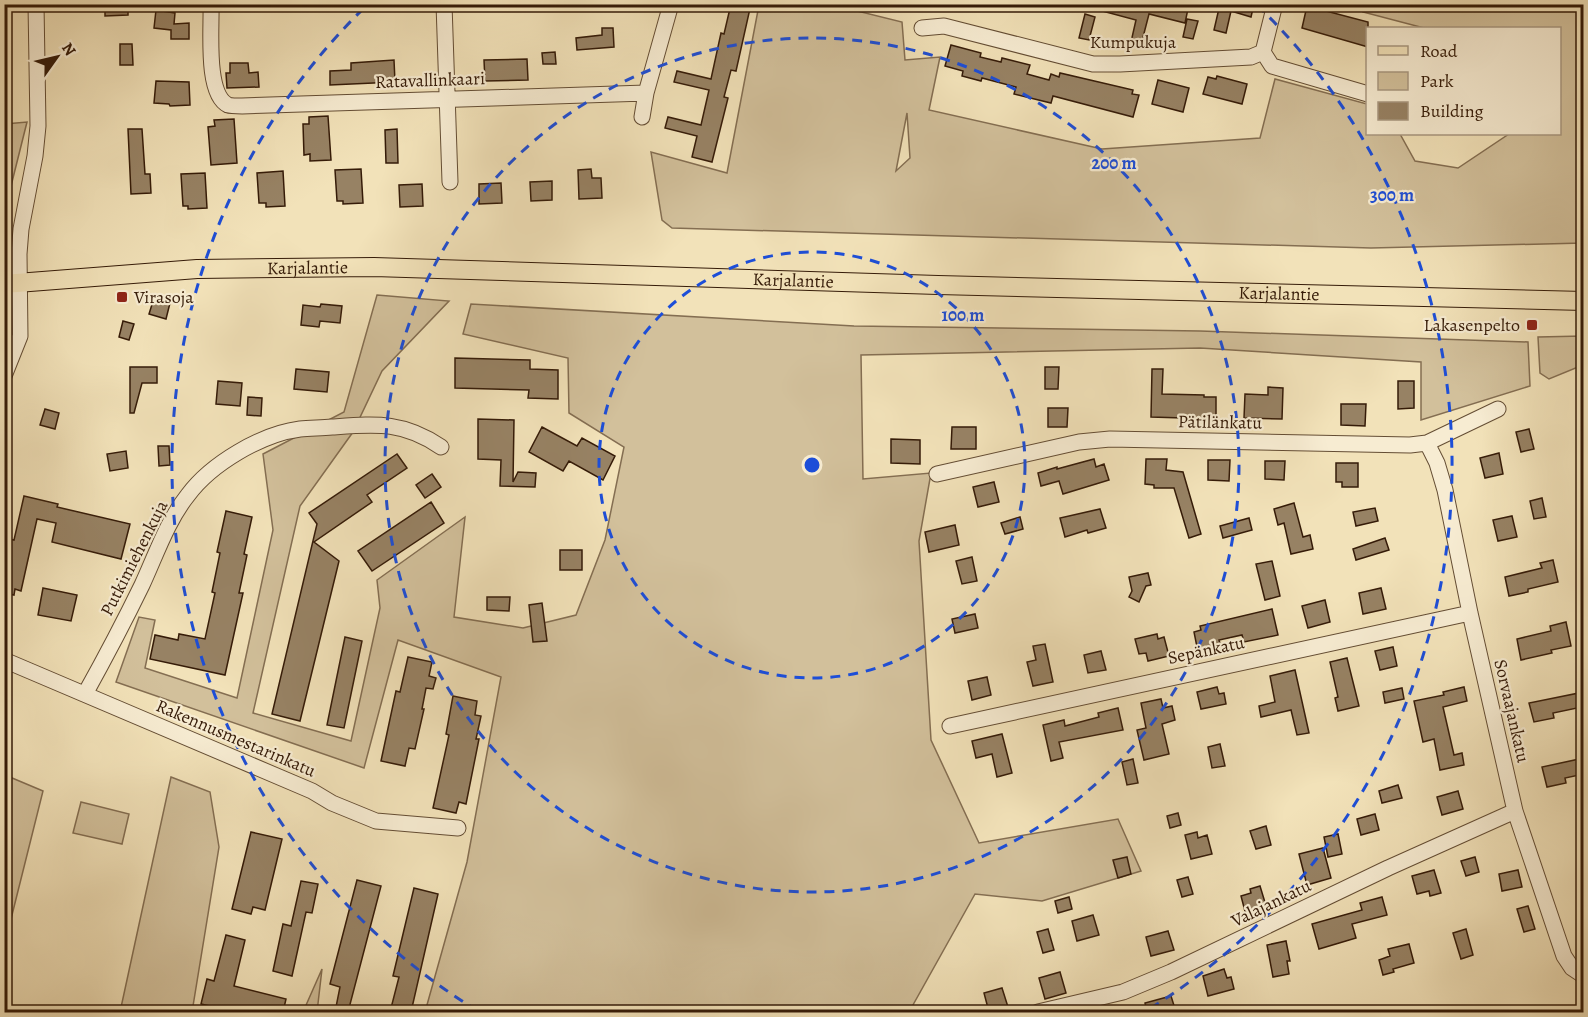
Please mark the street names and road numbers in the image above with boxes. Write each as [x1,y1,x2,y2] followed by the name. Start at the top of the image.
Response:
[1090,30,1177,54] street label: Kumpukuja
[375,66,485,94] street label: Ratavallinkaari
[267,255,348,280] street label: Karjalantie
[752,267,834,294] street label: Karjalantie
[1238,280,1320,306] street label: Karjalantie
[1178,409,1263,435] street label: Pätilänkatu
[95,496,174,620] street label: Putkimiehenkuja
[1166,630,1247,670] street label: Sepänkatu
[1488,657,1536,765] street label: Sorvaajankatu
[152,693,320,783] street label: Rakennusmestarinkatu
[1226,873,1315,933] street label: Valajankatu

